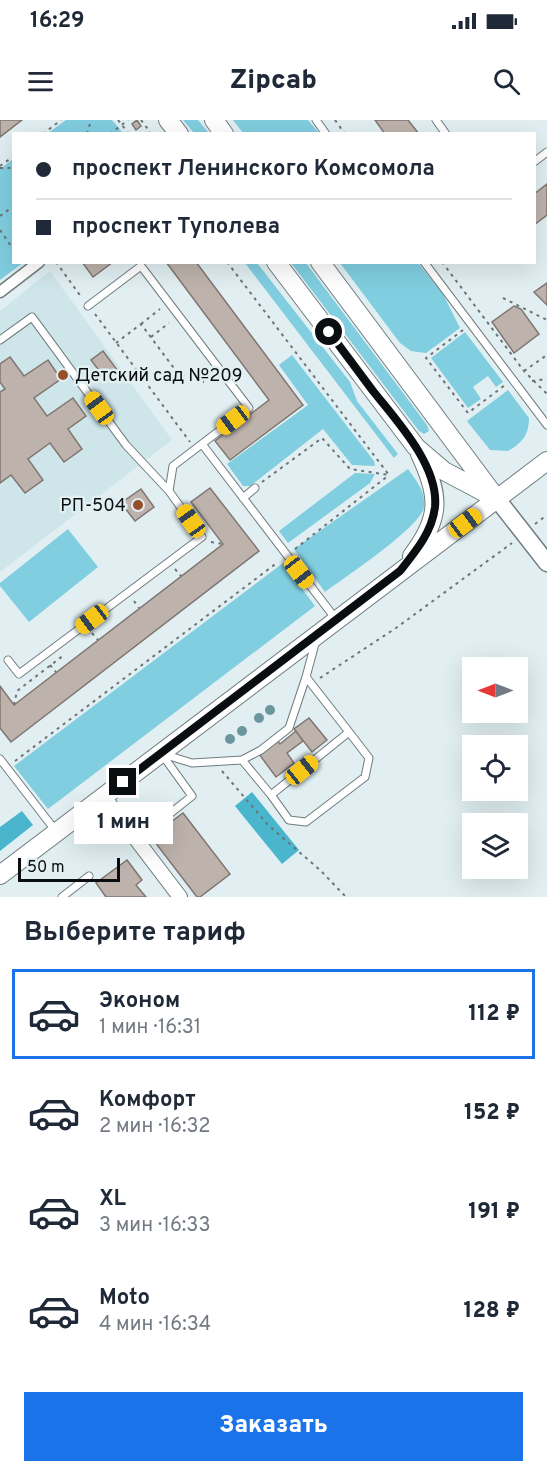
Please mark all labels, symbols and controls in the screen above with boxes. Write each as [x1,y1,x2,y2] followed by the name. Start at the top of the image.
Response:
[30,8,85,35] text: 16:29
[230,64,317,98] text: Zipcab
[24,65,57,98] icon: menu
[490,65,523,98] icon: search
[72,156,435,183] text: проспект Ленинского Комсомола
[72,214,280,241] text: проспект Туполева
[315,318,342,345] route start
[75,365,243,388] place label: Детский сад №209
[56,368,70,382] marker: Детский сад №209
[81,388,117,428] car
[213,402,253,438] car
[60,495,126,518] place label: РП-504
[131,498,145,512] marker: РП-504
[173,501,209,541] car
[445,505,485,541] car
[281,552,317,592] car
[72,601,112,637] car
[462,657,528,723] north arrow
[462,657,528,879] map controls
[462,735,528,801] button: locate
[282,752,322,788] car
[109,768,136,795] route end
[74,803,172,845] callout: 1 мин
[97,810,150,836] text: 1 мин
[462,813,528,879] button: layers
[18,855,120,882] scale bar
[27,858,65,878] text: 50 m
[24,916,246,950] text: Выберите тариф
[27,987,81,1041] icon: car
[99,988,180,1015] text: Эконом
[468,1001,520,1028] text: 112 ₽
[99,1015,201,1041] text: 1 мин · 16:31
[27,1086,81,1140] icon: car
[99,1087,196,1114] text: Комфорт
[464,1100,520,1127] text: 152 ₽
[99,1114,210,1140] text: 2 мин · 16:32
[27,1185,81,1239] icon: car
[99,1186,126,1213] text: XL
[468,1199,520,1226] text: 191 ₽
[99,1213,210,1239] text: 3 мин · 16:33
[27,1284,81,1338] icon: car
[99,1285,150,1312] text: Moto
[463,1298,520,1325] text: 128 ₽
[99,1312,211,1338] text: 4 мин · 16:34
[24,1392,523,1461] button: Заказать

